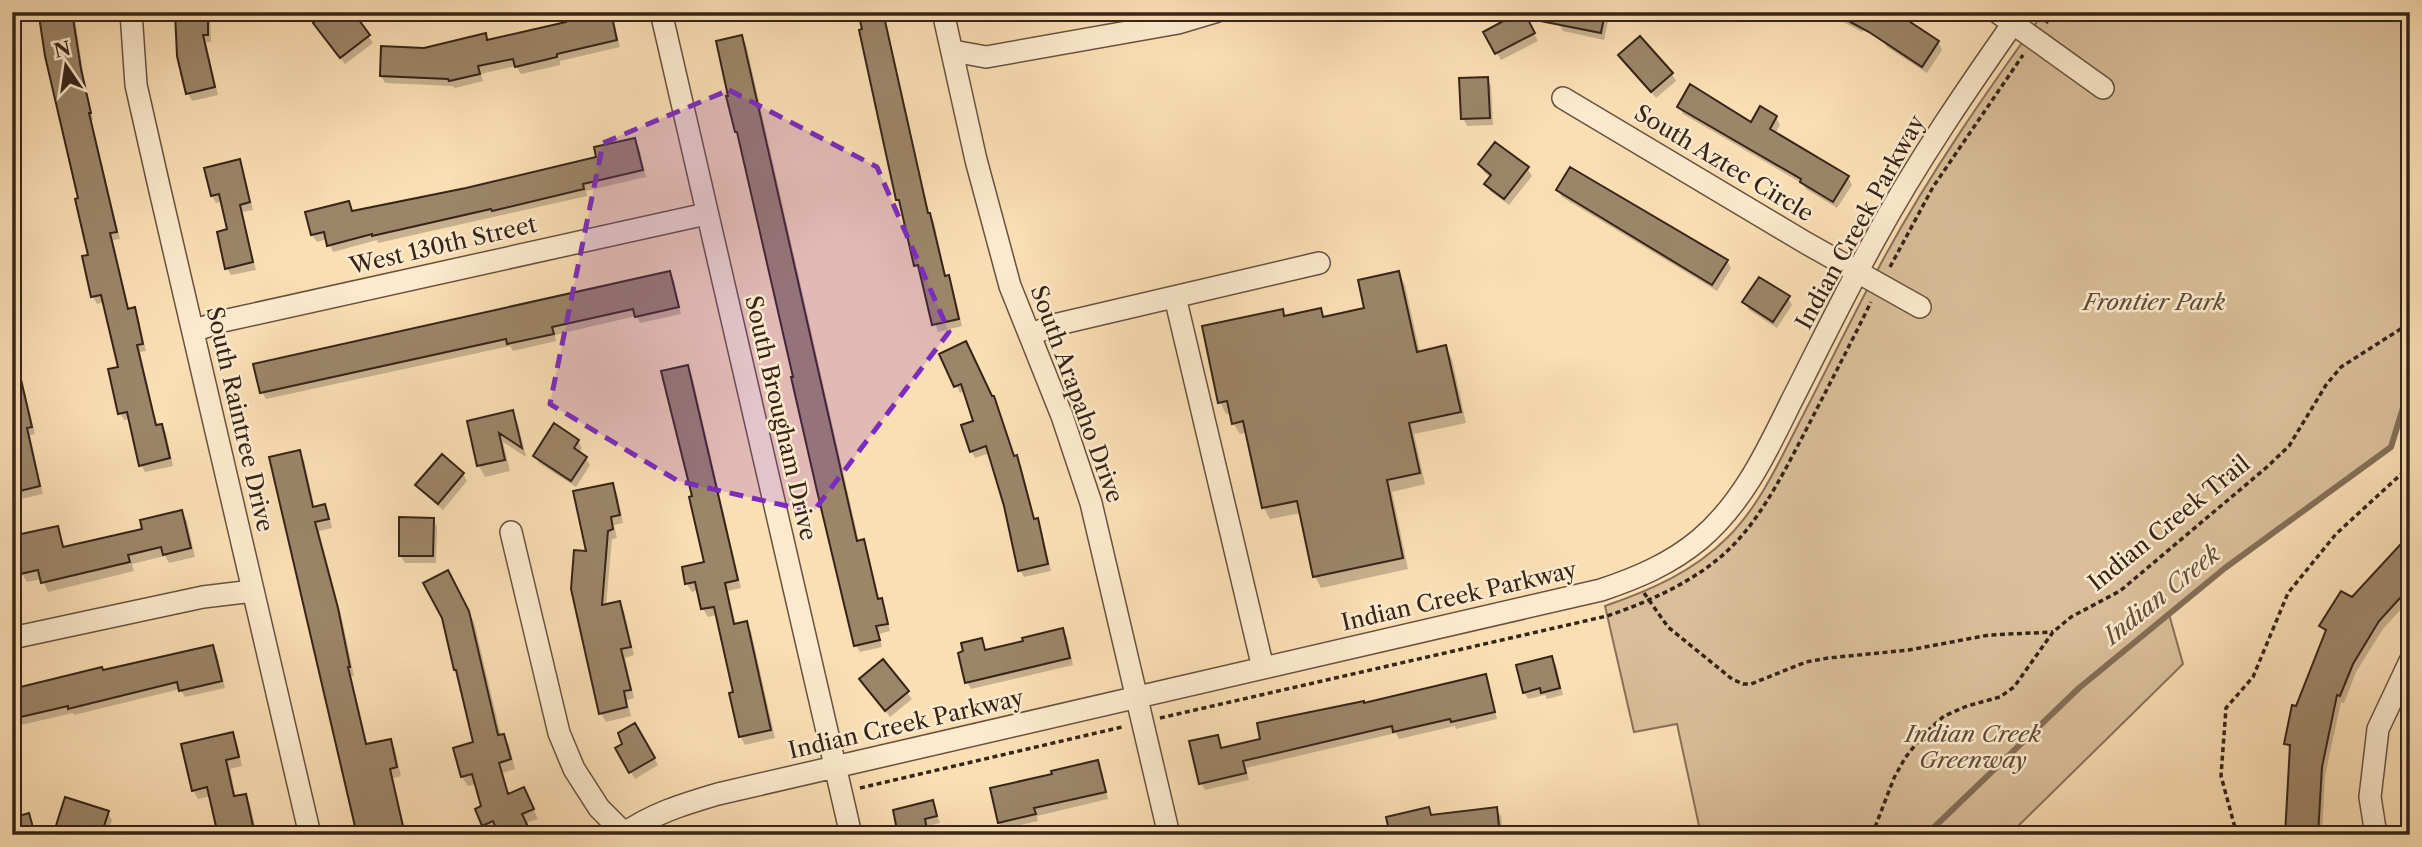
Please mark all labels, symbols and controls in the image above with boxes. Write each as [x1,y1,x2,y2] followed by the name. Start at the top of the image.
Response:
[32,32,102,102] north arrow
[52,37,73,63] text: N
[1629,99,1819,227] street label: South Aztec Circle
[1789,110,1931,334] street label: Indian Creek Parkway
[346,210,539,280] street label: West 130th Street
[1025,282,1129,506] street label: South Arapaho Drive
[2081,288,2225,316] park label: Frontier Park
[739,293,823,543] street label: South Brougham Drive
[200,304,280,534] street label: South Raintree Drive
[2082,449,2256,597] street label: Indian Creek Trail
[2098,539,2226,651] water label: Indian Creek
[1339,555,1580,637] street label: Indian Creek Parkway
[786,683,1027,765] street label: Indian Creek Parkway
[1903,720,2041,774] park label: Indian Creek Greenway

